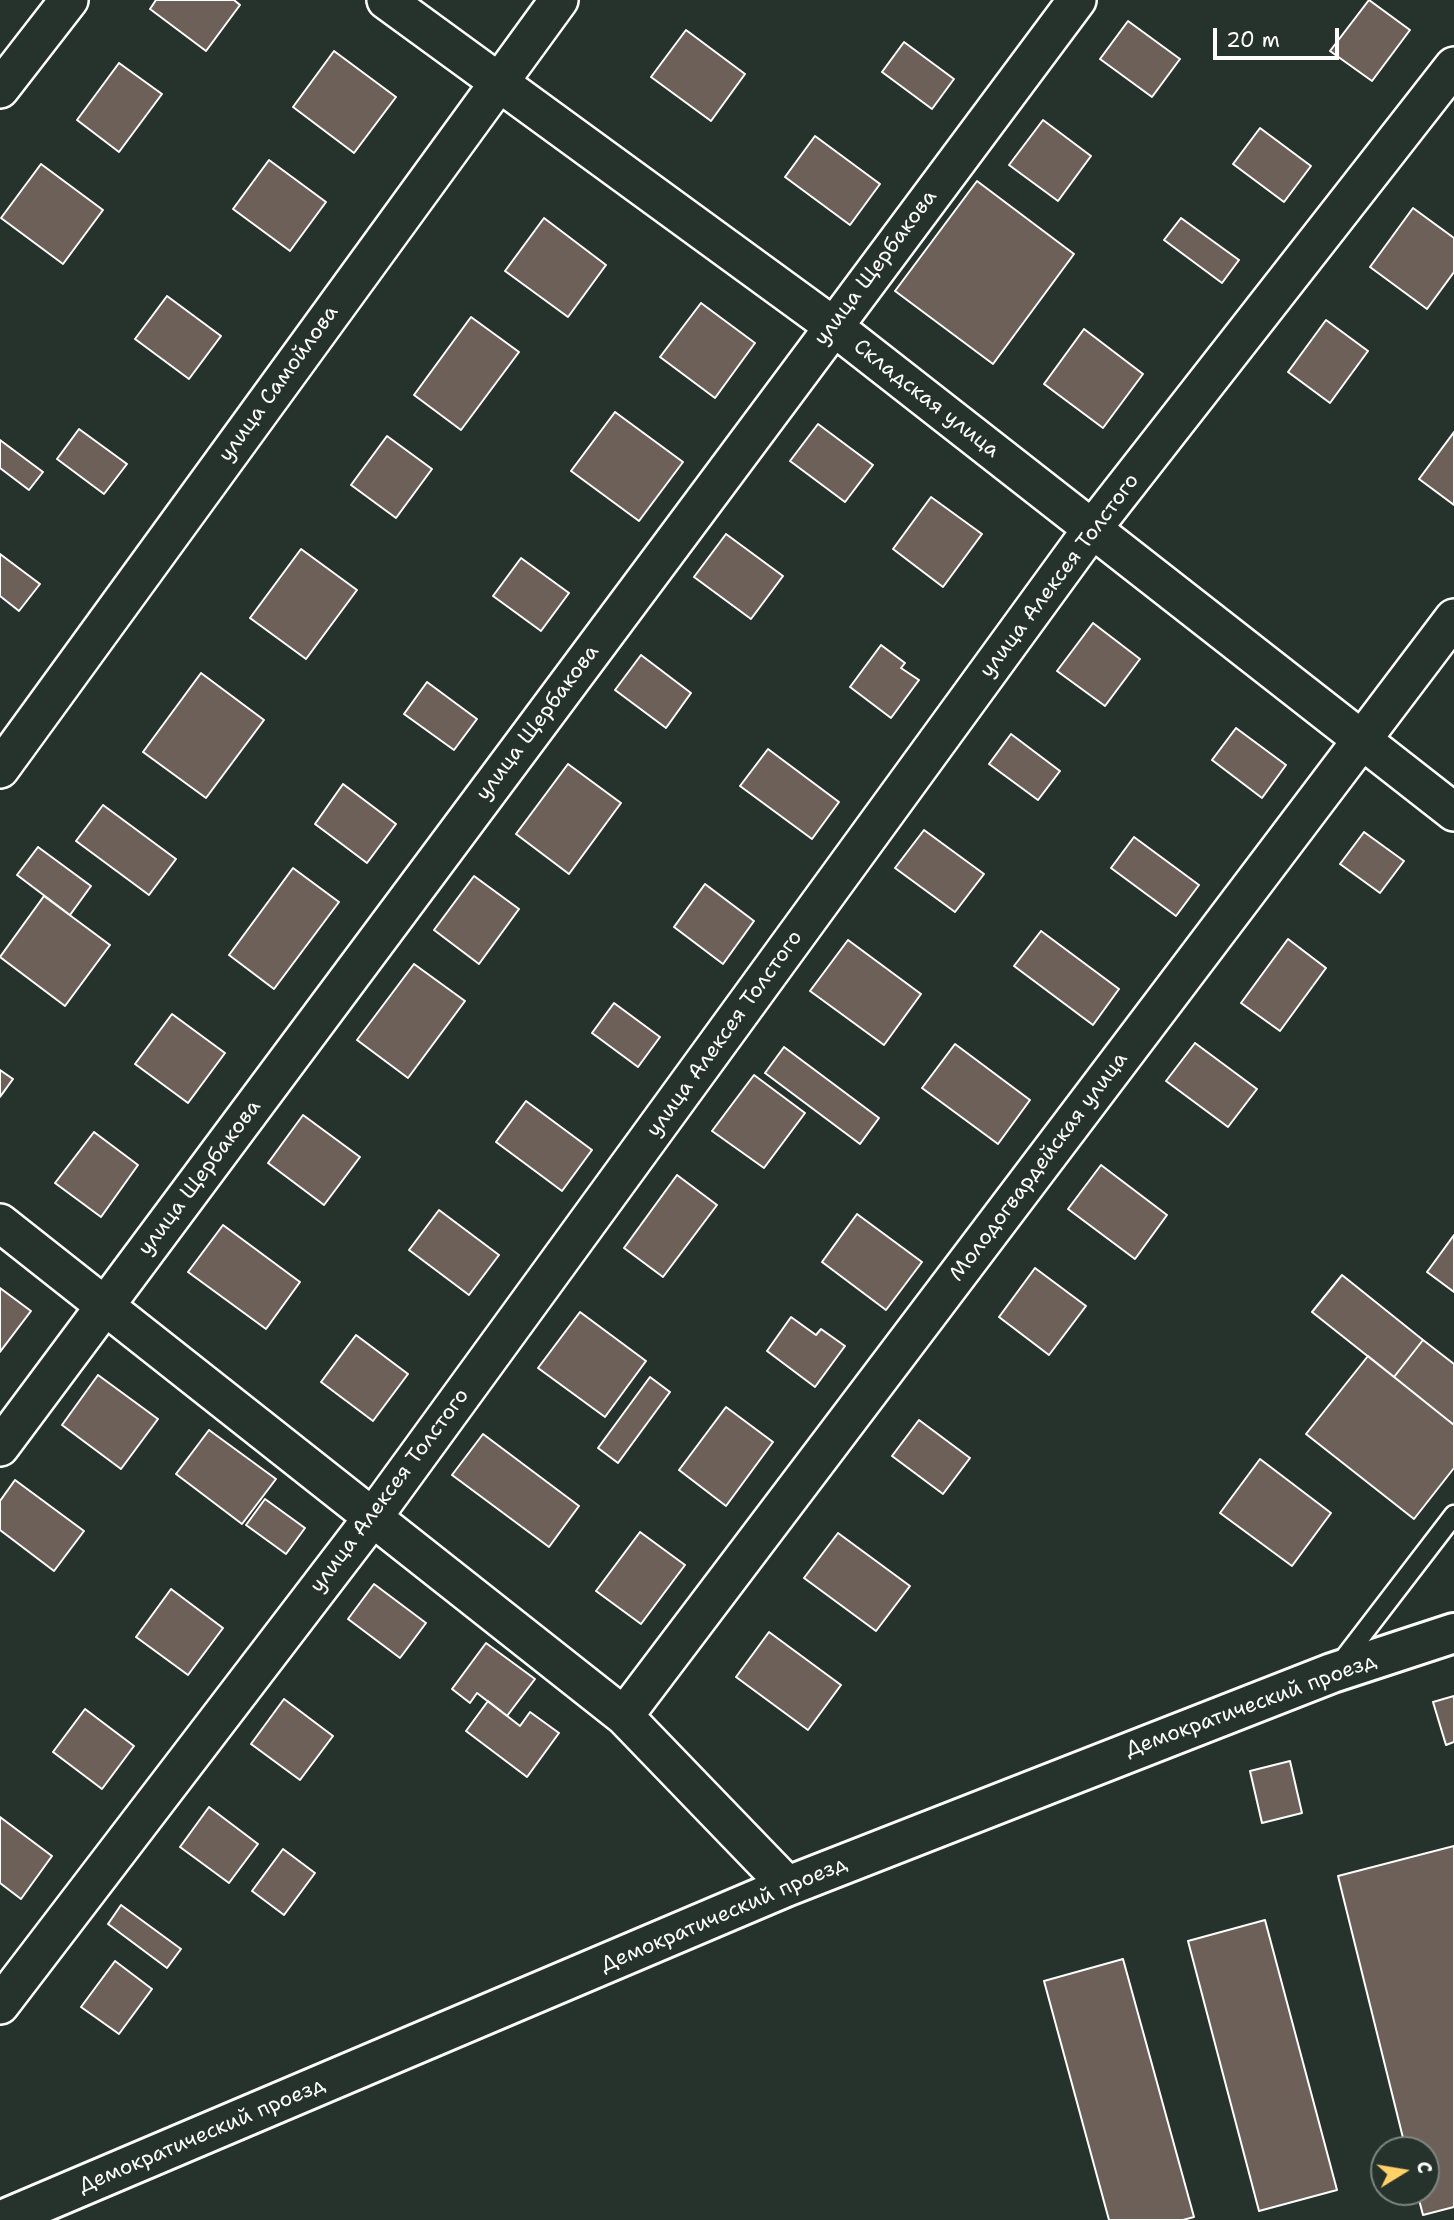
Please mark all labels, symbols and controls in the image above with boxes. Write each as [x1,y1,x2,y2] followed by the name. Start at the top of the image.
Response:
[1216,14,1342,58] scale bar
[1226,26,1280,54] text: 20 m
[809,185,943,351] street label: улица Щербакова
[214,301,344,467] street label: улица Самойлова
[848,334,1004,464] street label: Складская улица
[975,469,1145,683] street label: улица Алексея Толстого
[471,640,605,806] street label: улица Щербакова
[642,926,808,1142] street label: улица Алексея Толстого
[945,1047,1133,1287] street label: Молодогвардейская улица
[133,1095,267,1261] street label: улица Щербакова
[305,1384,475,1598] street label: улица Алексея Толстого
[1122,1649,1380,1763] street label: Демократический проезд
[597,1852,851,1978] street label: Демократический проезд
[75,2073,329,2199] street label: Демократический проезд
[1370,2136,1440,2206] north arrow
[1411,2159,1438,2175] text: С

